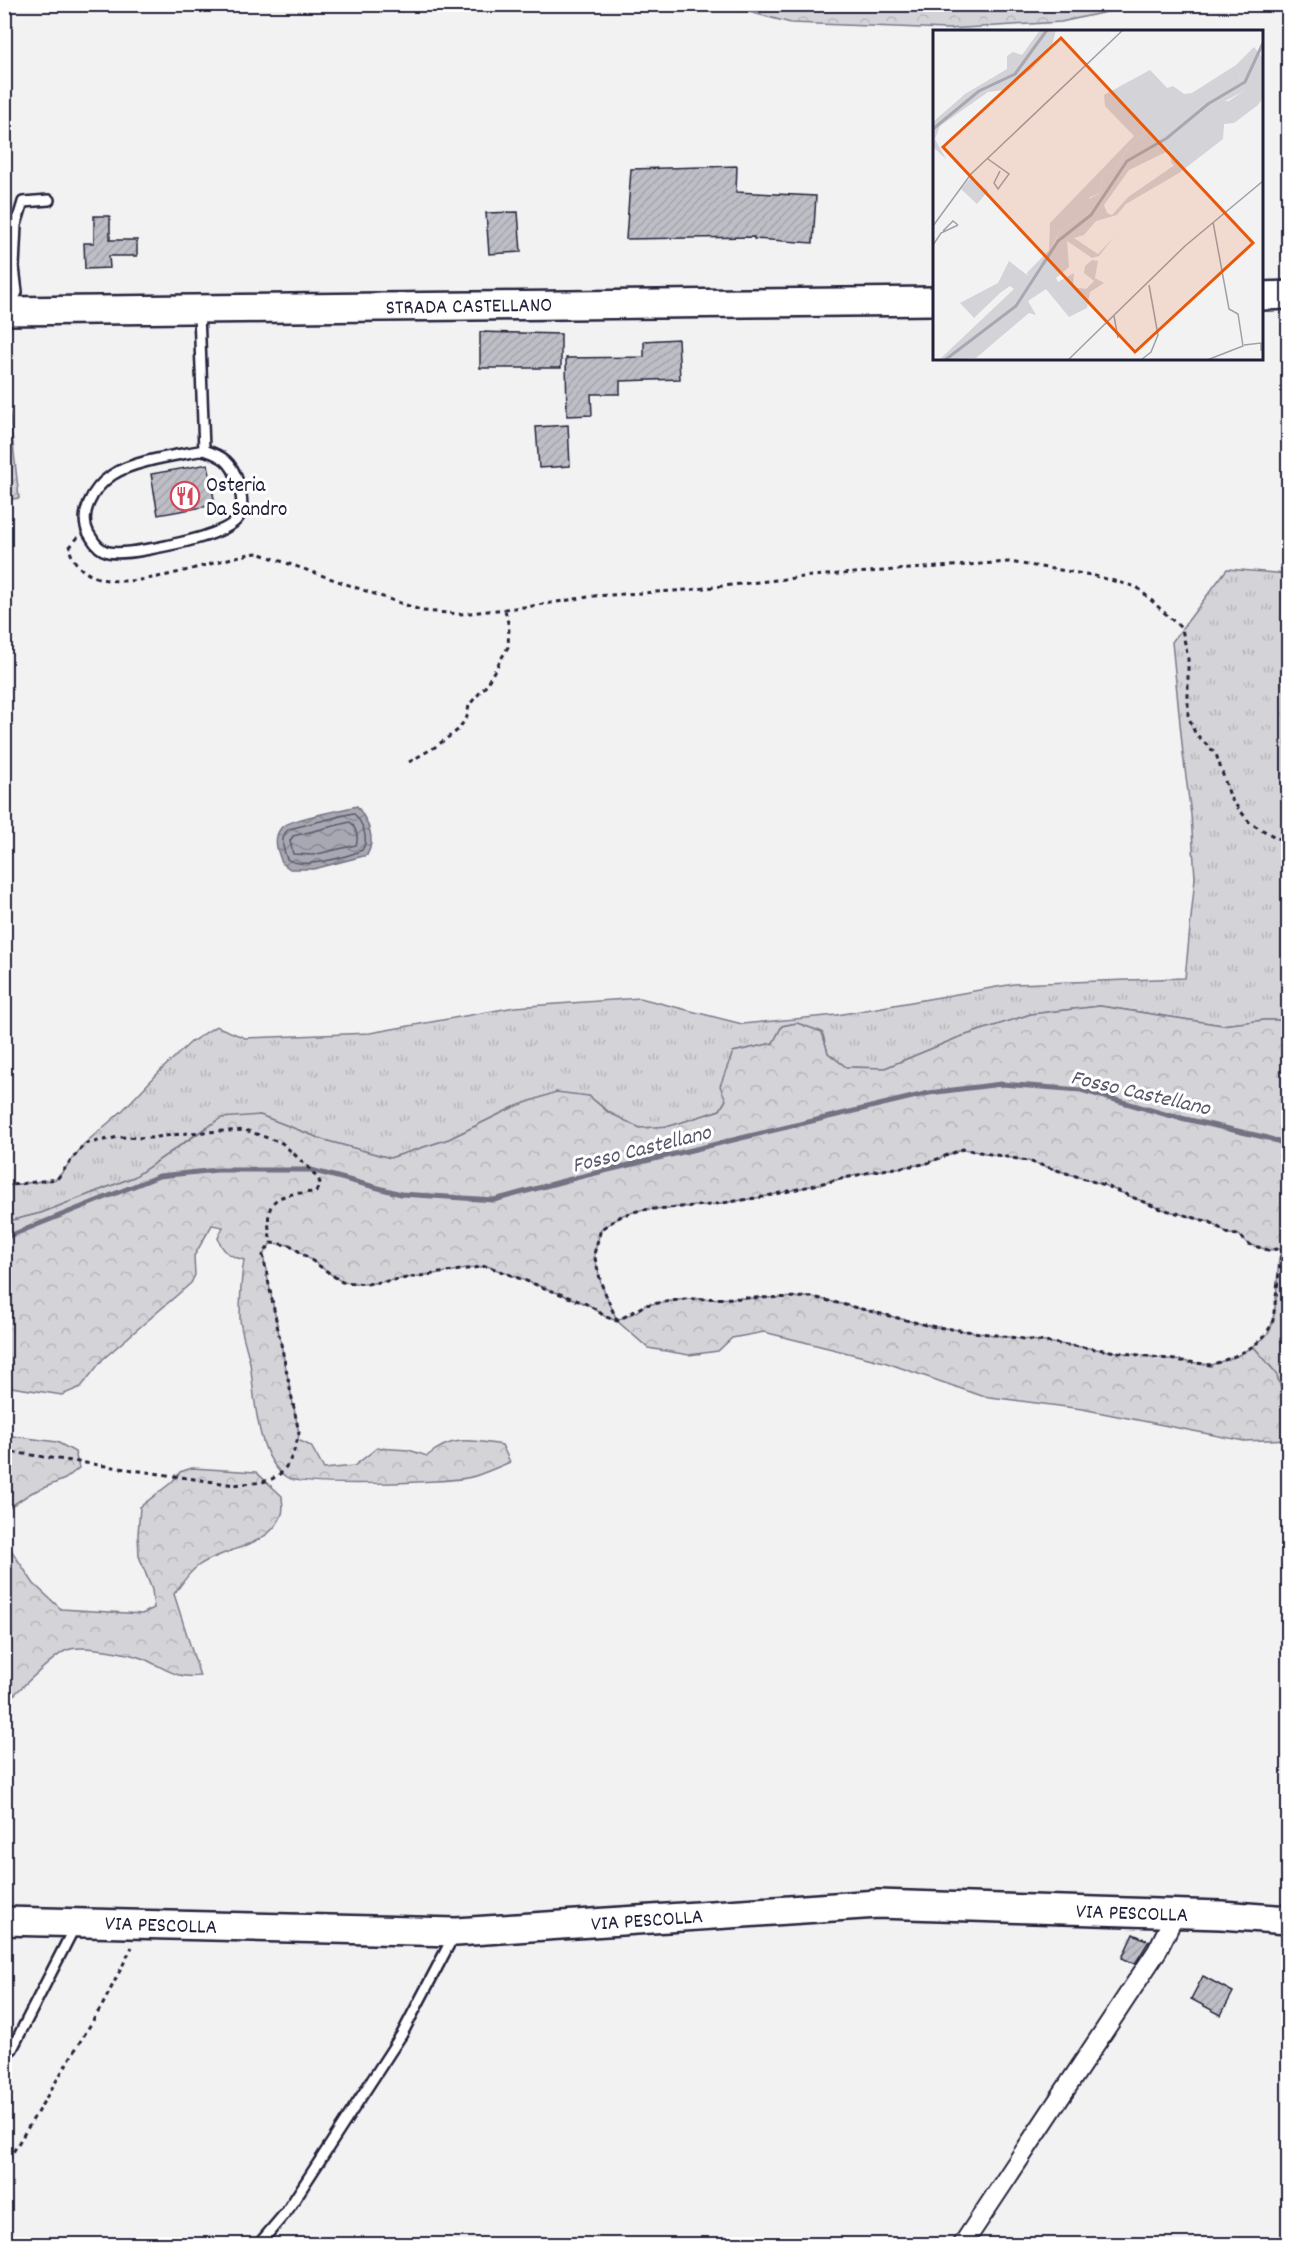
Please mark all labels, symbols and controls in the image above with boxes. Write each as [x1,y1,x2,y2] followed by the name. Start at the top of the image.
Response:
[933,30,1263,360] inset map
[386,292,553,324] street label: STRADA CASTELLANO
[206,472,287,526] place label: Osteria Da Sandro
[169,480,201,512] restaurant icon: Osteria Da Sandro
[1068,1063,1214,1126] water label: Fosso Castellano
[569,1118,716,1183] water label: Fosso Castellano
[1075,1898,1189,1932] street label: VIA PESCOLLA
[590,1903,704,1941] street label: VIA PESCOLLA
[104,1910,218,1944] street label: VIA PESCOLLA

